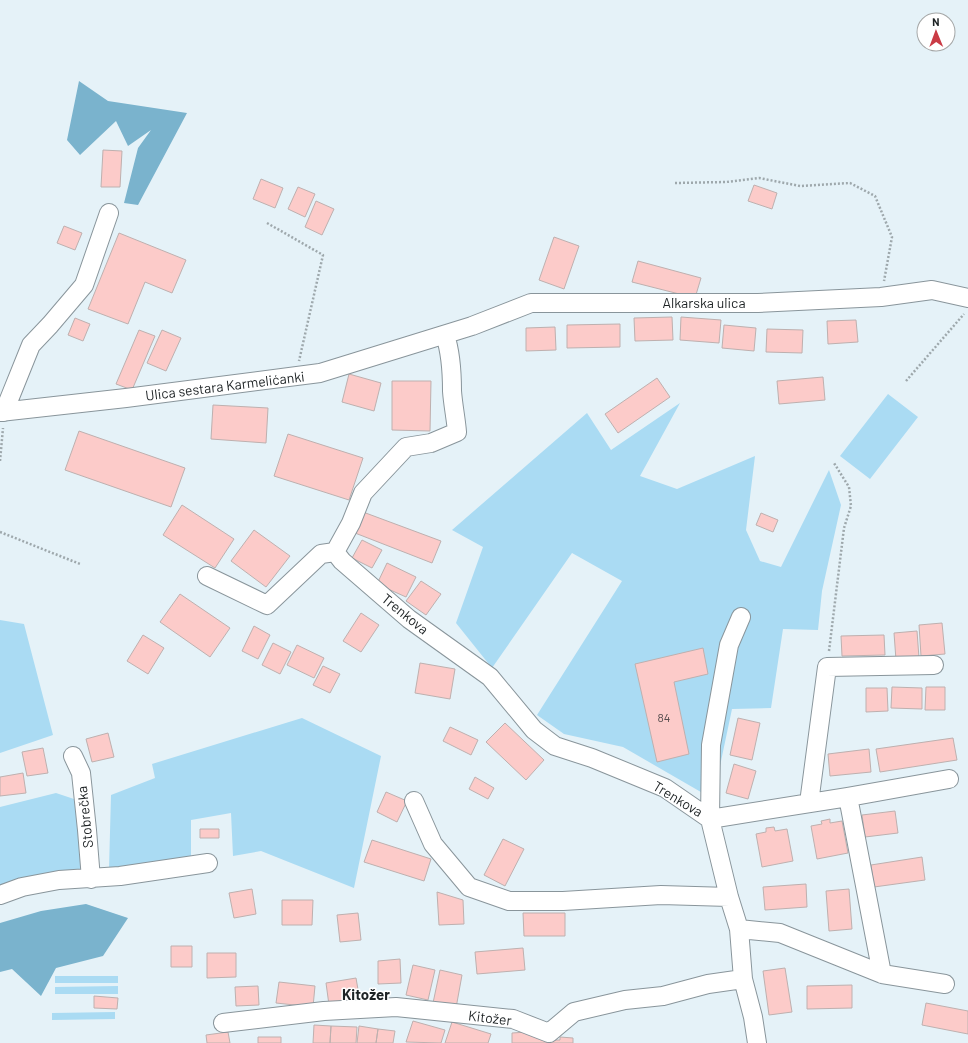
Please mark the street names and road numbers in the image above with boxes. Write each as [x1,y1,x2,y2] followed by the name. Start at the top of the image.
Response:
[662,294,746,311] street label: Alkarska ulica
[144,367,306,404] street label: Ulica sestara Karmelićanki
[379,590,432,638] street label: Trenkova
[650,777,706,820] street label: Trenkova
[73,785,96,849] street label: Stobrečka
[467,1006,513,1029] street label: Kitožer

